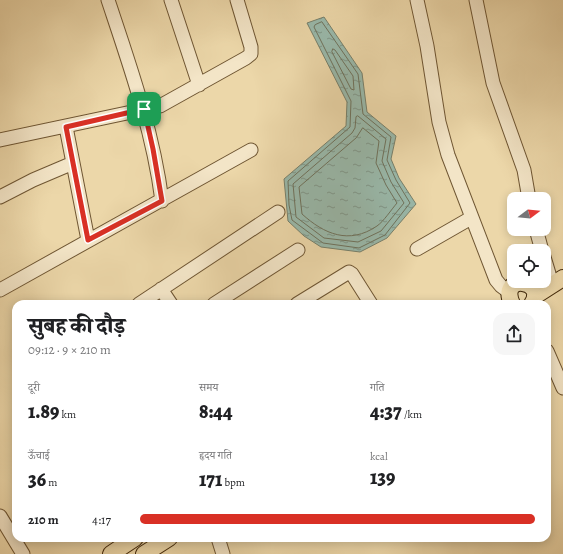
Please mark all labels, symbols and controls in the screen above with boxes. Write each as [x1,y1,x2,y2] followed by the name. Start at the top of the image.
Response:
[127,92,161,126] pin
[133,98,155,120] icon: arrive
[507,192,551,236] north arrow
[507,192,551,288] map controls
[507,244,551,288] button: locate
[28,311,125,341] text: सुबह की दौड़
[493,313,535,355] button: share
[28,341,111,358] text: 09:12 · 9 × 210 m
[28,380,40,395] text: दूरी
[199,380,218,395] text: समय
[370,380,384,395] text: गति
[28,398,59,425] text: 1.89
[199,398,232,425] text: 8:44
[370,398,402,425] text: 4:37
[59,407,76,422] text: km
[402,407,422,422] text: /km
[28,448,50,463] text: ऊँचाई
[199,448,232,463] text: हृदय गति
[370,449,388,464] text: kcal
[370,464,395,491] text: 139
[28,466,46,493] text: 36
[199,466,222,493] text: 171
[46,475,58,490] text: m
[222,475,245,490] text: bpm
[28,511,59,528] text: 210 m
[92,511,111,528] text: 4:17

